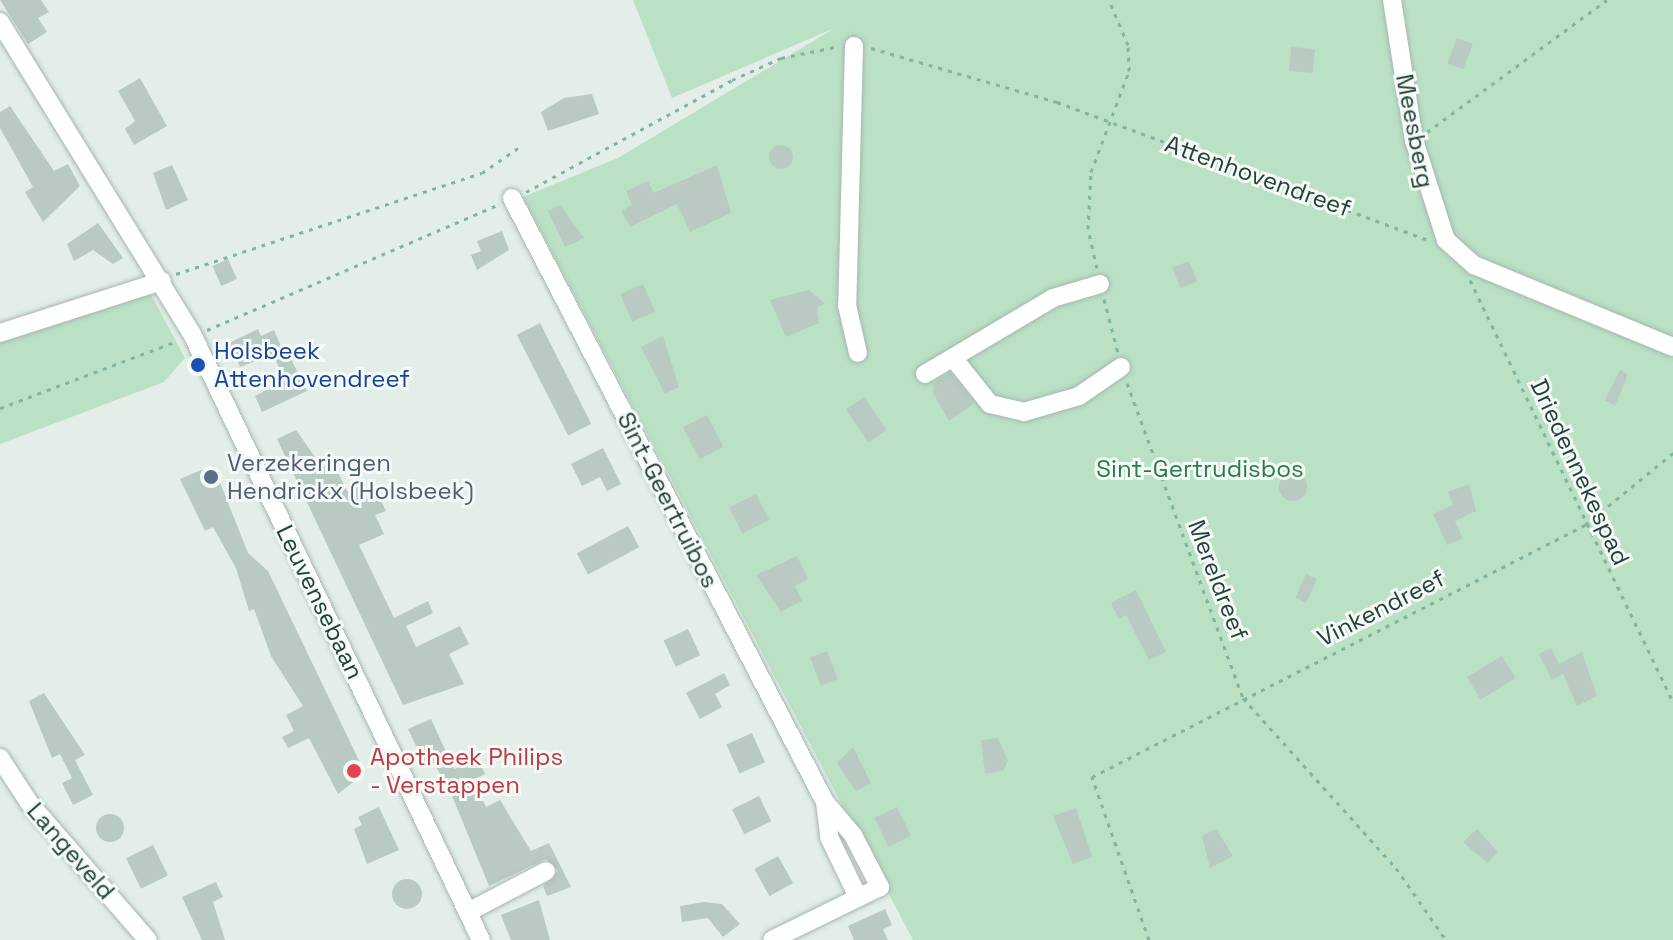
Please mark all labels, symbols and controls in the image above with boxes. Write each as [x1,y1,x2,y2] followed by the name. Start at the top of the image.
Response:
[1390,72,1440,190] street label: Meesberg
[1161,129,1355,223] street label: Attenhovendreef
[214,337,410,393] place label: Holsbeek Attenhovendreef
[189,356,207,374] marker: Holsbeek Attenhovendreef
[1524,374,1636,570] street label: Driedennekespad
[611,407,725,593] street label: Sint-Geertruibos
[227,449,474,505] place label: Verzekeringen Hendrickx (Holsbeek)
[1096,455,1304,483] park label: Sint-Gertrudisbos
[202,468,220,486] marker: Verzekeringen Hendrickx (Holsbeek)
[1182,516,1254,644] street label: Mereldreef
[270,520,370,684] street label: Leuvensebaan
[1312,564,1450,652] street label: Vinkendreef
[370,743,563,799] place label: Apotheek Philips - Verstappen
[345,762,363,780] marker: Apotheek Philips - Verstappen
[21,797,121,905] street label: Langeveld

